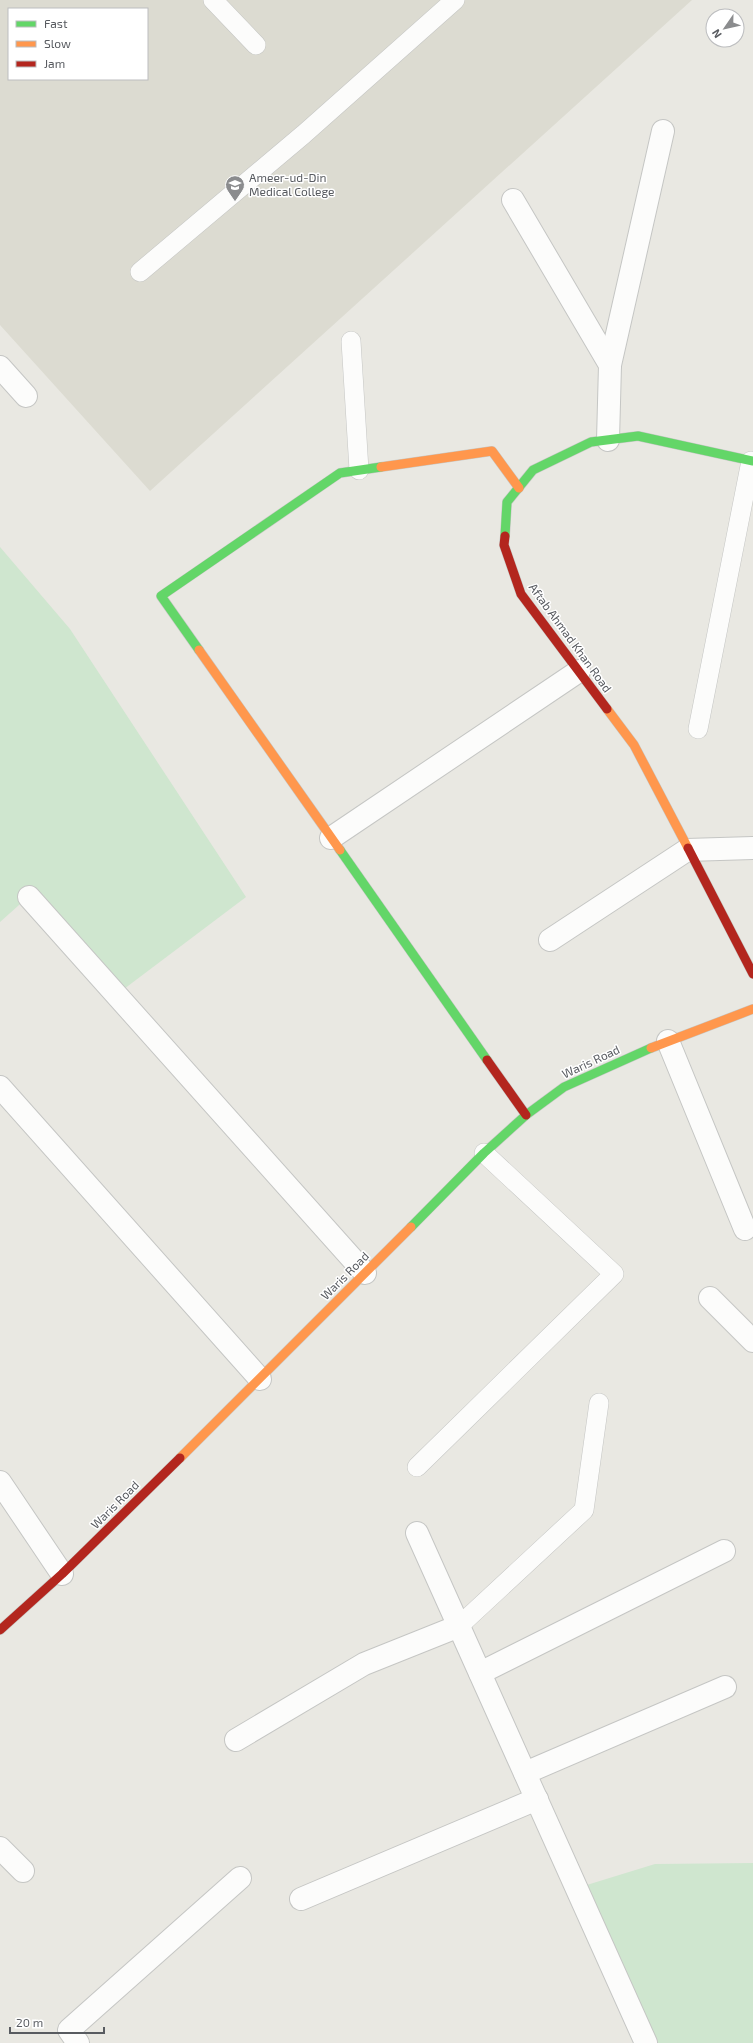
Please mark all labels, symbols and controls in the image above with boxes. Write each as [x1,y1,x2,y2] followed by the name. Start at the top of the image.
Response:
[8,8,148,80] legend
[705,8,745,48] north arrow
[44,16,68,30] text: Fast
[709,27,724,41] text: N
[44,36,71,50] text: Slow
[44,56,65,70] text: Jam
[249,170,335,198] place label: Ameer-ud-Din Medical College
[224,174,246,202] school or university icon: Ameer-ud-Din Medical College
[527,580,615,695] street label: Aftab Ahmad Khan Road
[560,1042,622,1081] street label: Waris Road
[317,1248,371,1302] street label: Waris Road
[87,1477,141,1531] street label: Waris Road
[10,2009,104,2035] scale bar
[16,2015,43,2029] text: 20 m

